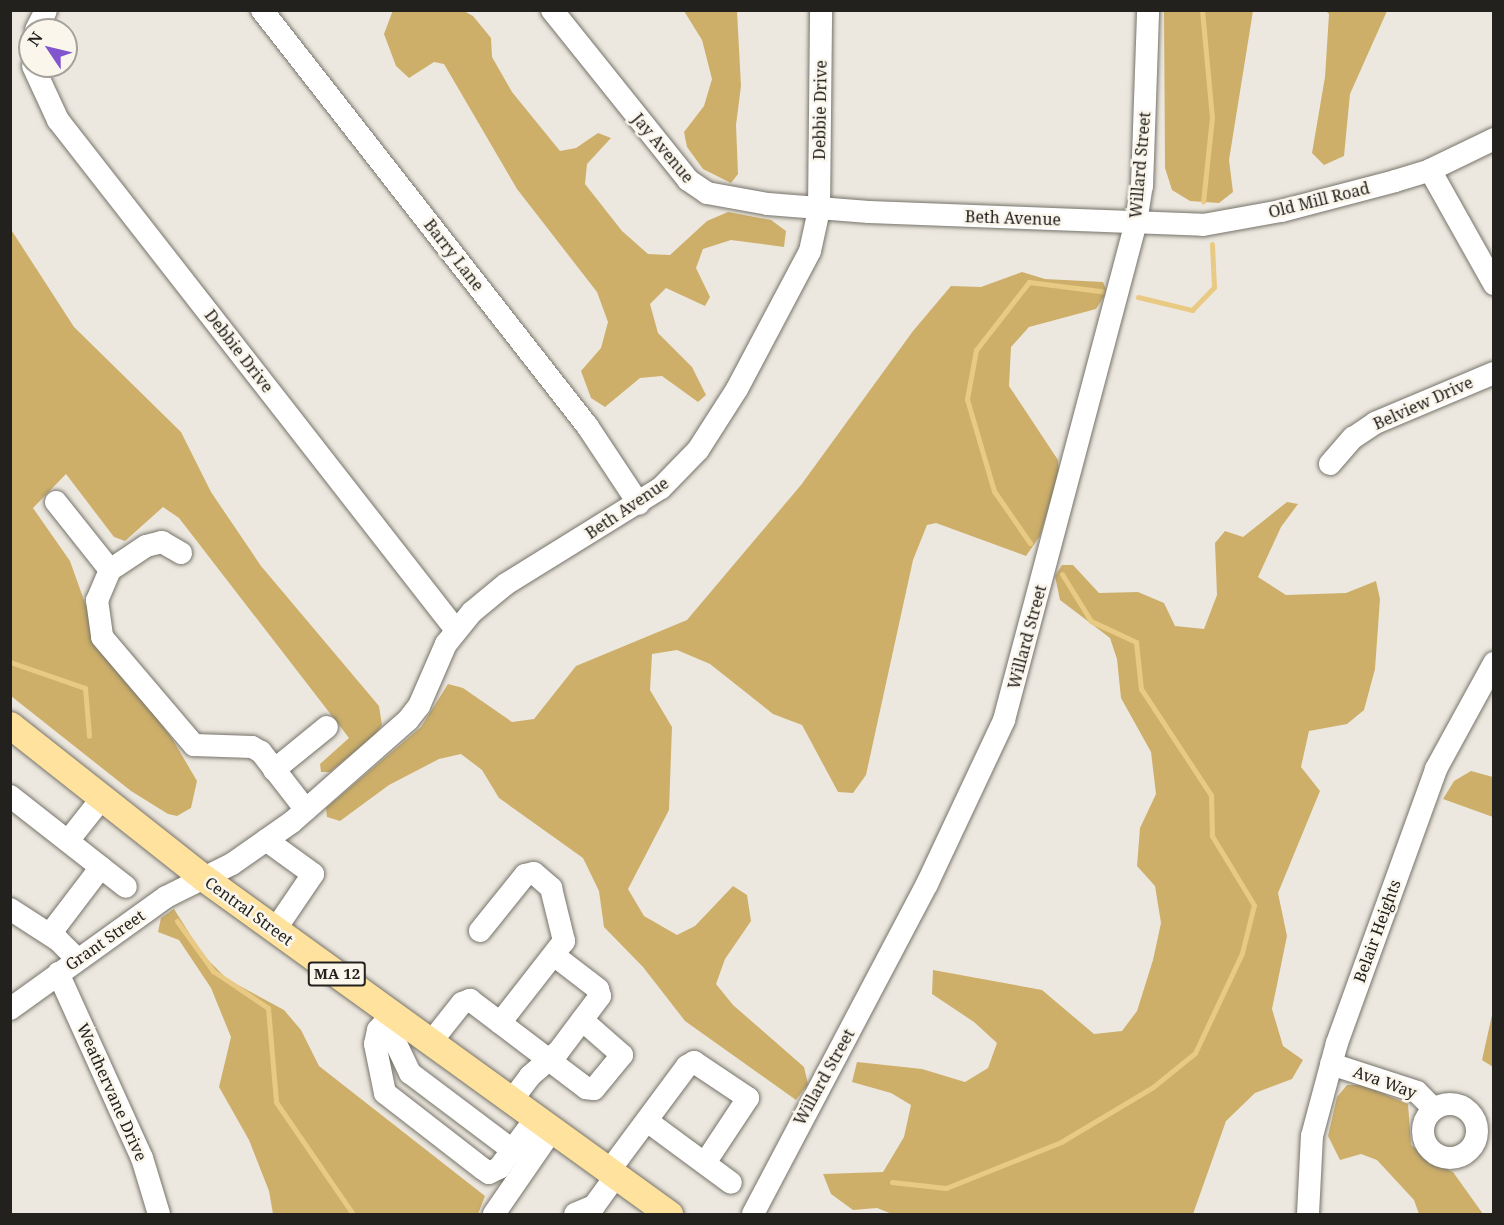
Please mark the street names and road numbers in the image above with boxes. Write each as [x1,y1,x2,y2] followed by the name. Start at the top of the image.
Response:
[810,60,830,160] street label: Debbie Drive
[628,109,698,187] street label: Jay Avenue
[1126,111,1154,219] street label: Willard Street
[1266,178,1372,222] street label: Old Mill Road
[965,207,1061,229] street label: Beth Avenue
[420,215,488,295] street label: Barry Lane
[201,306,277,396] street label: Debbie Drive
[1370,372,1476,434] street label: Belview Drive
[582,473,672,543] street label: Beth Avenue
[1004,583,1050,691] street label: Willard Street
[201,873,297,949] street label: Central Street
[1350,877,1404,985] street label: Belair Heights
[62,906,148,974] street label: Grant Street
[307,962,367,986] road number: MA 12
[73,1020,151,1164] street label: Weathervane Drive
[790,1026,858,1128] street label: Willard Street
[1351,1062,1419,1102] street label: Ava Way

